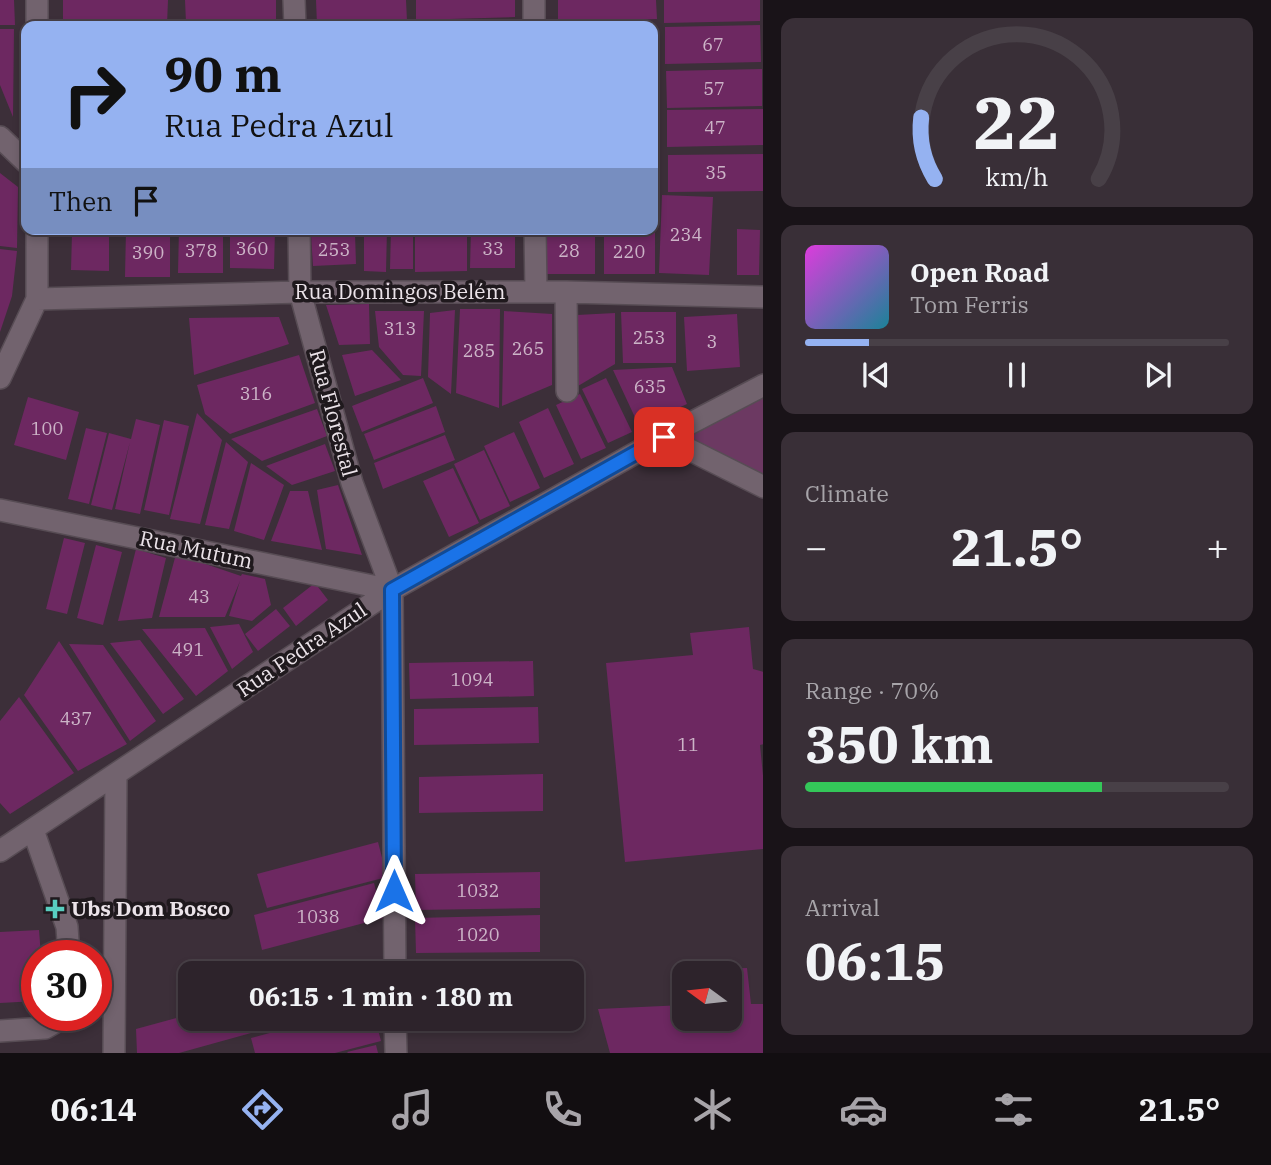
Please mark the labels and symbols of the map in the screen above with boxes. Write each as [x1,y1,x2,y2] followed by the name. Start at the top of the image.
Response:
[702,33,724,56] house number: 67
[703,77,725,100] house number: 57
[704,116,726,139] house number: 47
[705,161,727,184] house number: 35
[670,223,702,246] house number: 234
[236,237,268,260] house number: 360
[482,237,504,260] house number: 33
[318,238,350,261] house number: 253
[185,239,217,262] house number: 378
[558,239,580,262] house number: 28
[613,240,645,263] house number: 220
[132,241,164,264] house number: 390
[294,277,506,305] street label: Rua Domingos Belém
[384,317,416,340] house number: 313
[633,326,665,349] house number: 253
[707,330,717,353] house number: 3
[512,337,544,360] house number: 265
[463,339,495,362] house number: 285
[304,346,364,479] street label: Rua Florestal
[634,375,666,398] house number: 635
[240,382,272,405] house number: 316
[634,407,694,467] pin
[31,417,63,440] house number: 100
[137,523,255,575] street label: Rua Mutum
[188,585,210,608] house number: 43
[231,595,372,703] street label: Rua Pedra Azul
[172,638,204,661] house number: 491
[450,668,494,691] house number: 1094
[60,707,92,730] house number: 437
[677,733,699,756] house number: 11
[357,854,431,928] position arrow
[456,879,500,902] house number: 1032
[71,894,230,922] place label: Ubs Dom Bosco
[45,899,65,919] marker: Ubs Dom Bosco
[296,905,340,928] house number: 1038
[456,923,500,946] house number: 1020
[21,940,112,1031] speed limit sign: 30
[672,961,742,1031] north arrow

